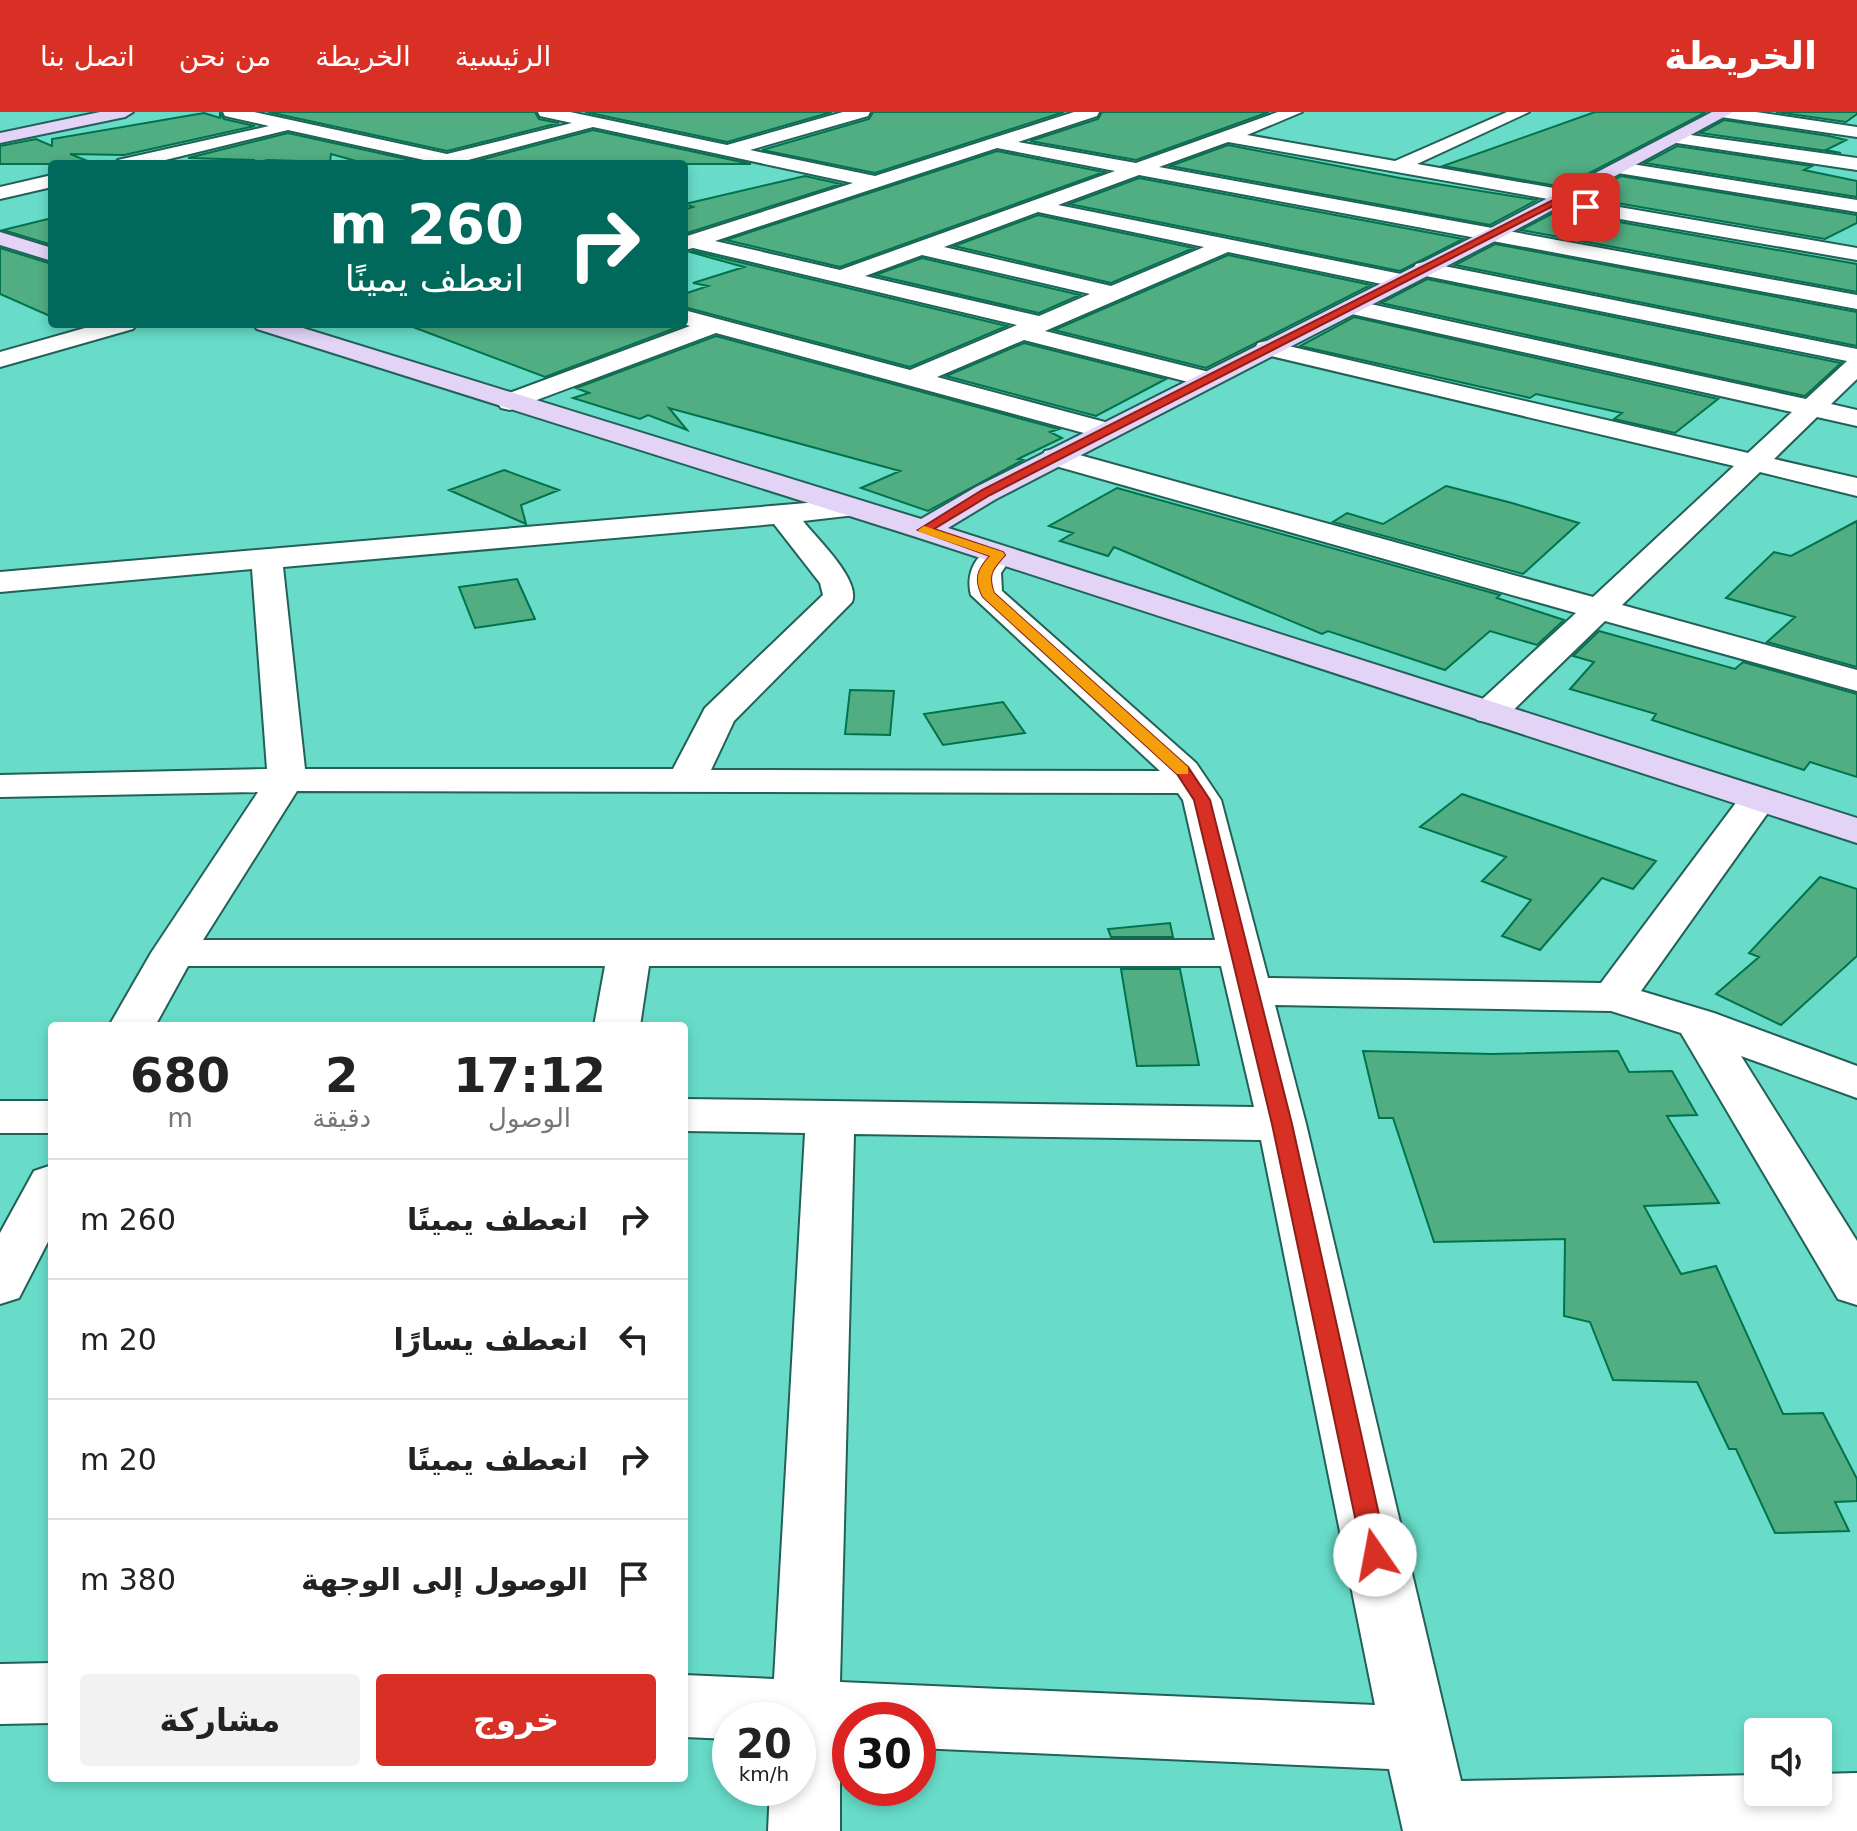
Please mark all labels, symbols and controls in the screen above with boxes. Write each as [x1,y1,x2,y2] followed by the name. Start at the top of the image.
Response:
[1664,34,1817,78] text: الخريطة
[40,40,135,73] text: اتصل بنا
[179,40,271,73] text: من نحن
[315,40,411,73] text: الخريطة
[455,40,551,73] text: الرئيسية
[1552,173,1620,241] pin
[1564,185,1608,229] icon: arrive
[329,191,524,256] text: 260 m
[552,192,656,296] icon: right
[345,258,524,299] text: انعطف يمينًا
[130,1047,230,1103] text: 680
[325,1047,358,1103] text: 2
[453,1047,606,1103] text: 17:12
[167,1103,193,1133] text: m
[312,1103,371,1133] text: دقيقة
[488,1103,571,1133] text: الوصول
[612,1197,656,1241] icon: right
[80,1202,176,1237] text: 260 m
[407,1202,588,1237] text: انعطف يمينًا
[612,1317,656,1361] icon: left
[80,1322,157,1357] text: 20 m
[394,1322,588,1357] text: انعطف يسارًا
[612,1437,656,1481] icon: right
[80,1442,157,1477] text: 20 m
[407,1442,588,1477] text: انعطف يمينًا
[1333,1513,1417,1597] position arrow
[612,1557,656,1601] icon: arrive
[80,1562,176,1597] text: 380 m
[301,1562,588,1597] text: الوصول إلى الوجهة
[80,1674,360,1766] button: مشاركة
[376,1674,656,1766] button: خروج
[832,1702,936,1806] speed limit sign: 30
[1744,1718,1832,1806] map controls
[1744,1718,1832,1806] button: sound
[736,1721,792,1767] text: 20
[739,1762,789,1786] text: km/h

